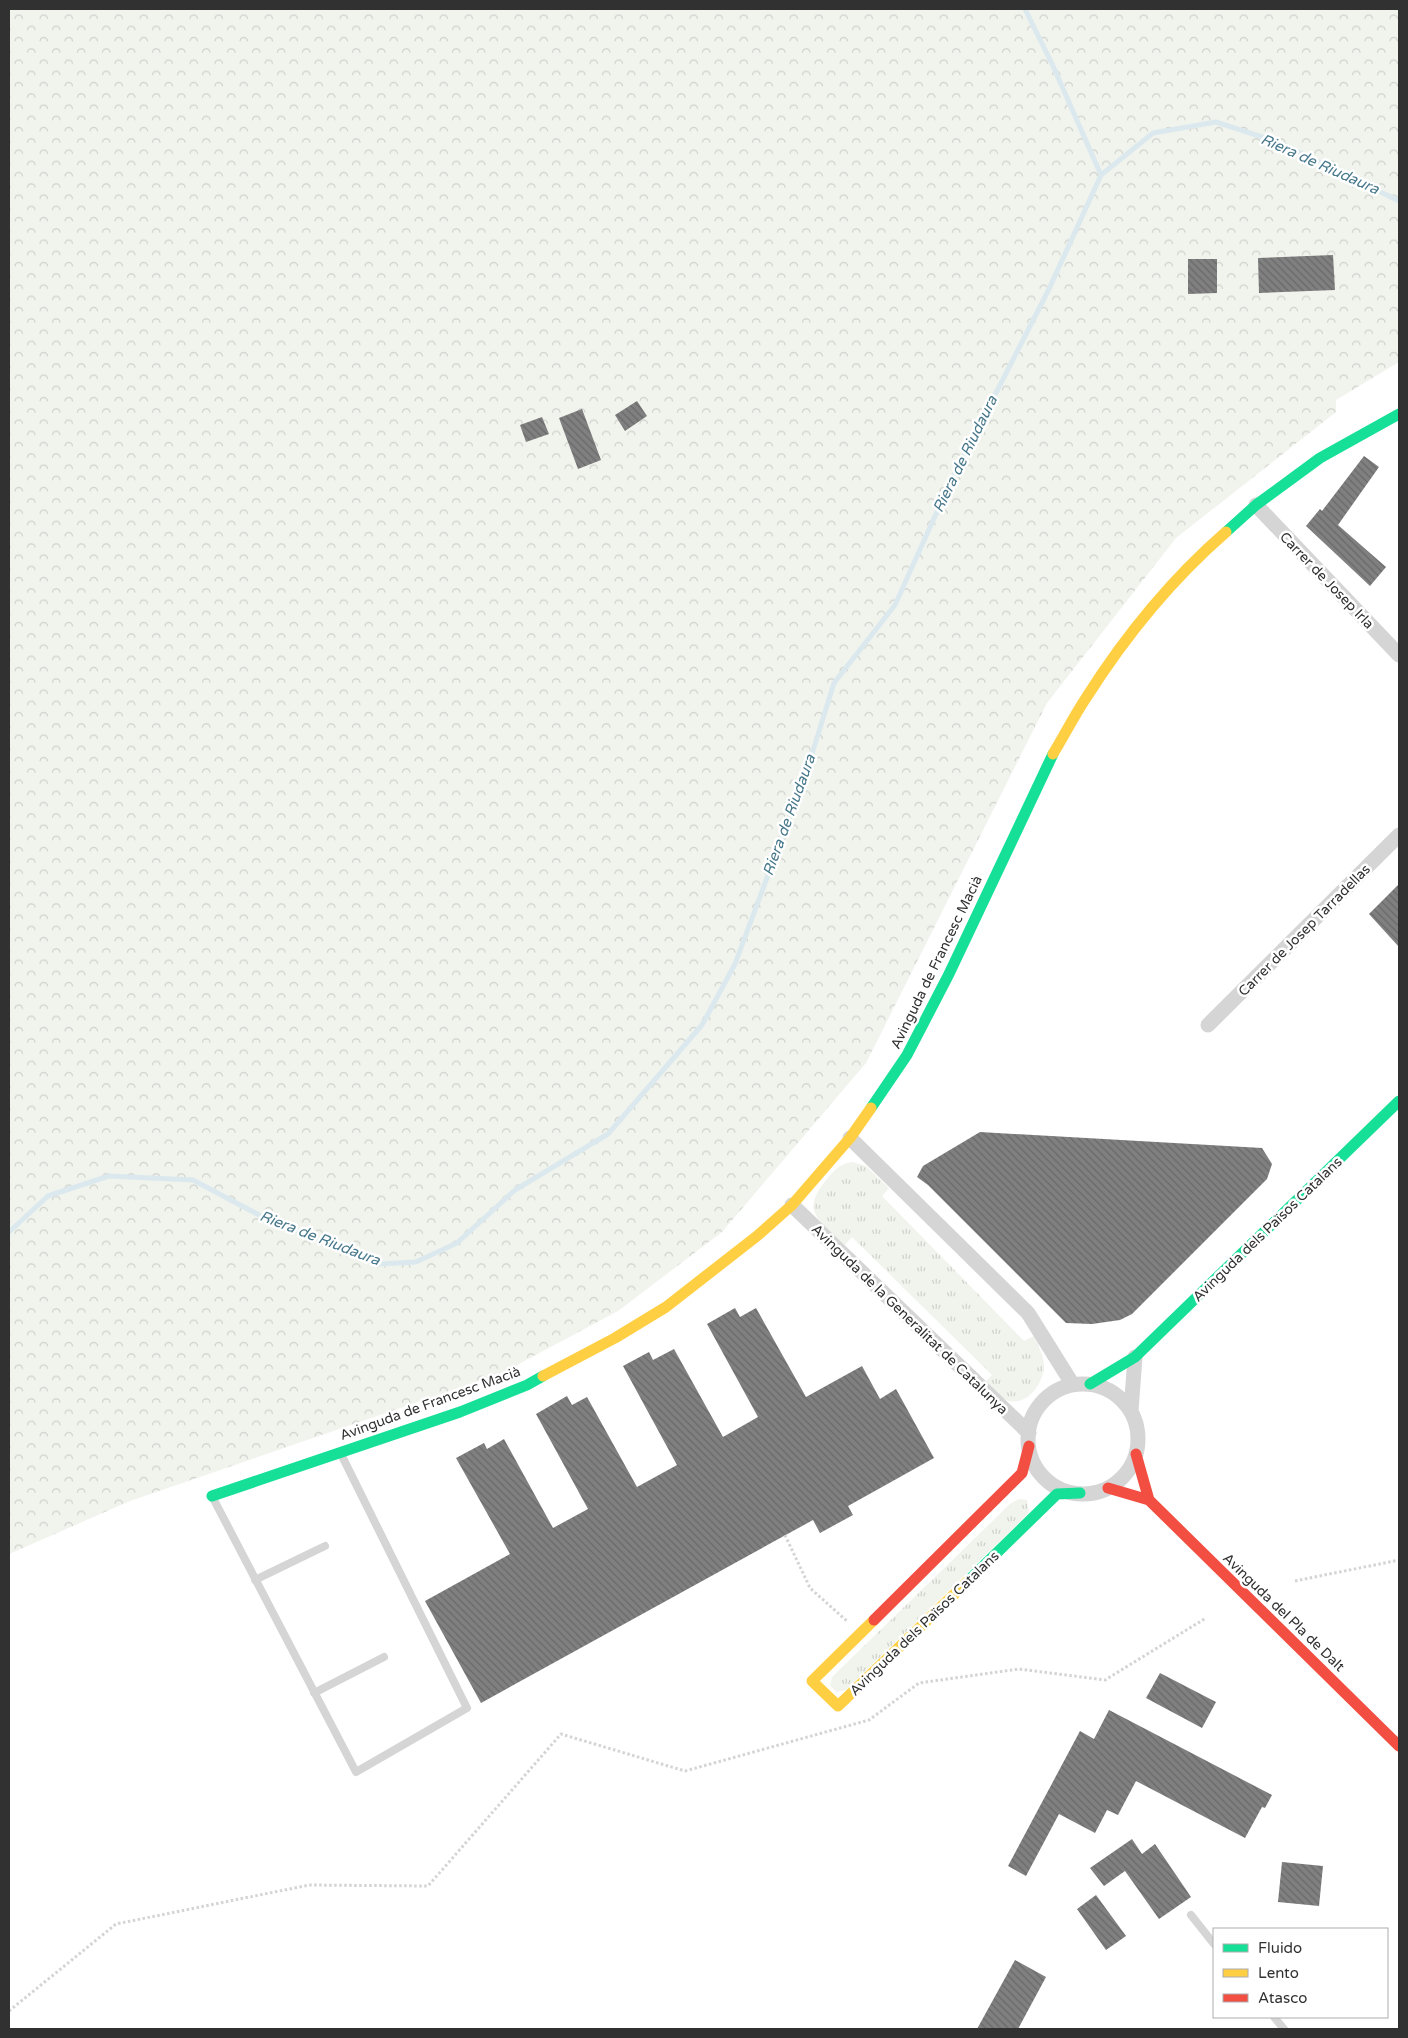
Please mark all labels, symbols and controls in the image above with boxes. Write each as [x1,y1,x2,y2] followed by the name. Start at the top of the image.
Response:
[1258,130,1382,198] water label: Riera de Riudaura
[929,392,1001,515] water label: Riera de Riudaura
[1276,528,1377,632] street label: Carrer de Josep Irla
[759,751,819,878] water label: Riera de Riudaura
[1235,861,1374,1000] street label: Carrer de Josep Tarradellas
[887,873,986,1052] street label: Avinguda de Francesc Macià
[1189,1153,1346,1305] street label: Avinguda dels Països Catalans
[257,1207,383,1269] water label: Riera de Riudaura
[808,1221,1011,1418] street label: Avinguda de la Generalitat de Catalunya
[338,1363,523,1444] street label: Avinguda de Francesc Macià
[846,1547,1003,1699] street label: Avinguda dels Països Catalans
[1219,1550,1349,1675] street label: Avinguda del Pla de Dalt
[1213,1928,1388,2018] legend
[1258,1939,1302,1957] text: Fluido
[1258,1964,1299,1982] text: Lento
[1258,1989,1307,2007] text: Atasco

